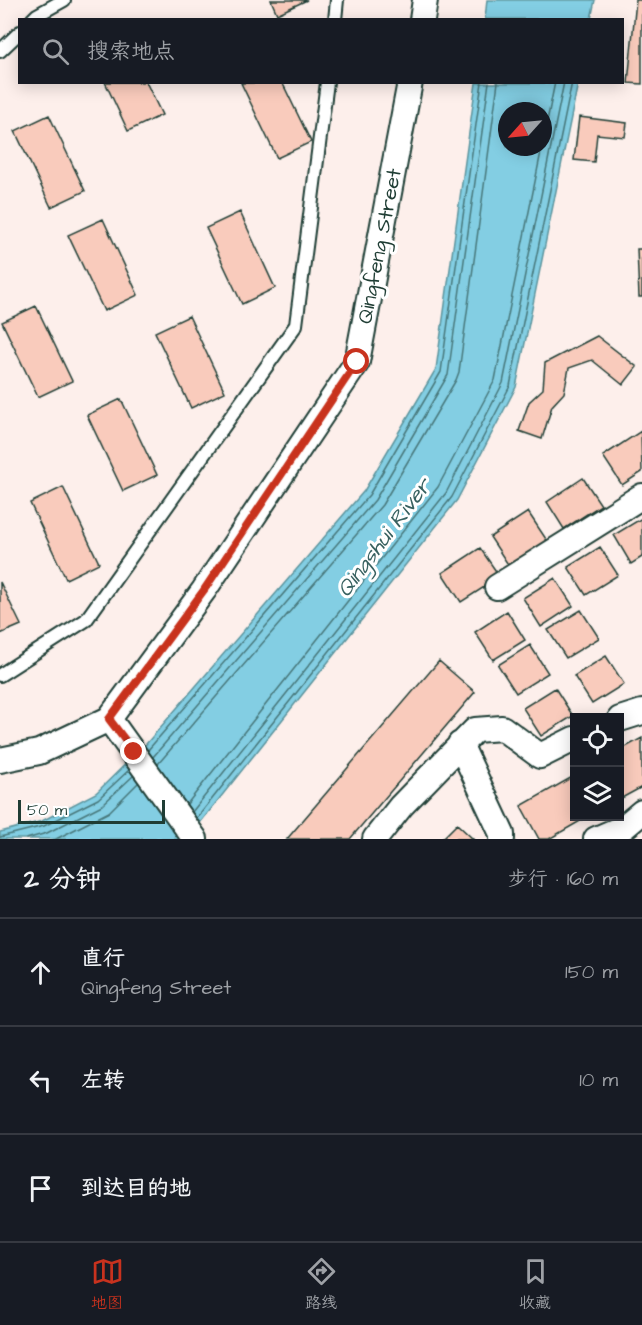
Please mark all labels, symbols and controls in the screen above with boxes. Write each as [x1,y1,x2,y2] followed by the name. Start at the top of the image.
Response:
[18,18,624,84] search box
[39,35,72,68] icon: search
[87,36,175,67] text: 搜索地点
[498,102,552,156] north arrow
[350,165,411,327] street label: Qingfeng Street
[343,348,369,374] route start
[329,470,442,604] water label: Qingshui River
[570,713,624,821] map controls
[570,713,624,767] button: locate
[120,738,146,764] route end
[570,767,624,821] button: layers
[18,797,165,824] scale bar
[27,799,67,821] text: 50 m
[24,861,101,897] text: 2 分钟
[508,865,618,893] text: 步行 · 160 m
[81,943,125,974] text: 直行
[24,956,57,989] icon: ahead
[565,958,618,986] text: 150 m
[81,974,231,1002] text: Qingfeng Street
[24,1064,57,1097] icon: left
[81,1065,125,1096] text: 左转
[579,1066,618,1094] text: 10 m
[24,1172,57,1205] icon: arrive
[81,1173,191,1204] text: 到达目的地
[91,1255,124,1314] tab: 地图
[305,1255,338,1314] tab: 路线
[519,1255,552,1314] tab: 收藏

